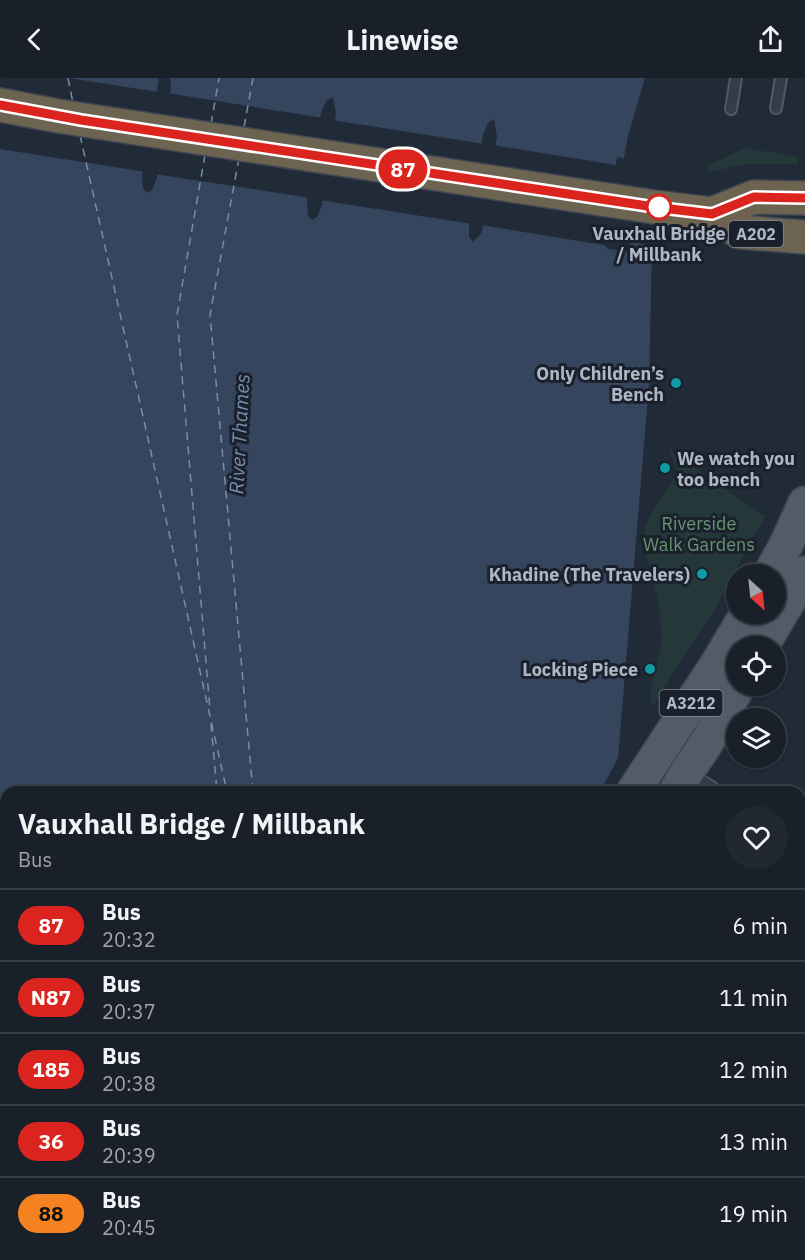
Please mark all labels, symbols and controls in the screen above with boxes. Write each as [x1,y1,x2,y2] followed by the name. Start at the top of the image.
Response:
[346,22,459,57] text: Linewise
[18,23,51,56] icon: back
[754,23,787,56] icon: share
[376,150,430,188] line badge: 87
[390,155,416,183] text: 87
[646,194,672,220] marker: Vauxhall Bridge / Millbank
[729,221,783,247] road number: A202
[592,222,726,266] place label: Vauxhall Bridge / Millbank
[536,362,664,406] place label: Only Children’s Bench
[222,373,256,495] water label: River Thames
[669,376,683,390] marker: Only Children’s Bench
[677,447,795,491] place label: We watch you too bench
[658,461,672,475] marker: We watch you too bench
[643,512,755,556] park label: Riverside Walk Gardens
[489,563,690,586] place label: Khadine (The Travelers)
[726,564,786,624] north arrow
[726,564,786,768] map controls
[695,567,709,581] marker: Khadine (The Travelers)
[726,636,786,696] button: locate
[522,658,638,681] place label: Locking Piece
[643,662,657,676] marker: Locking Piece
[660,690,722,716] road number: A3212
[726,708,786,768] button: layers
[18,805,365,842] text: Vauxhall Bridge / Millbank
[725,806,788,869] button: heart
[18,846,52,873] text: Bus
[102,897,141,926] text: Bus
[38,911,64,939] text: 87
[732,911,788,940] text: 6 min
[102,926,156,953] text: 20:32
[102,969,141,998] text: Bus
[31,983,71,1011] text: N87
[719,983,788,1012] text: 11 min
[102,998,156,1025] text: 20:37
[102,1041,141,1070] text: Bus
[32,1055,70,1083] text: 185
[719,1055,788,1084] text: 12 min
[102,1070,156,1097] text: 20:38
[102,1113,141,1142] text: Bus
[38,1127,64,1155] text: 36
[719,1127,788,1156] text: 13 min
[102,1142,156,1169] text: 20:39
[102,1185,141,1214] text: Bus
[38,1199,64,1227] text: 88
[719,1199,788,1228] text: 19 min
[102,1214,156,1241] text: 20:45

